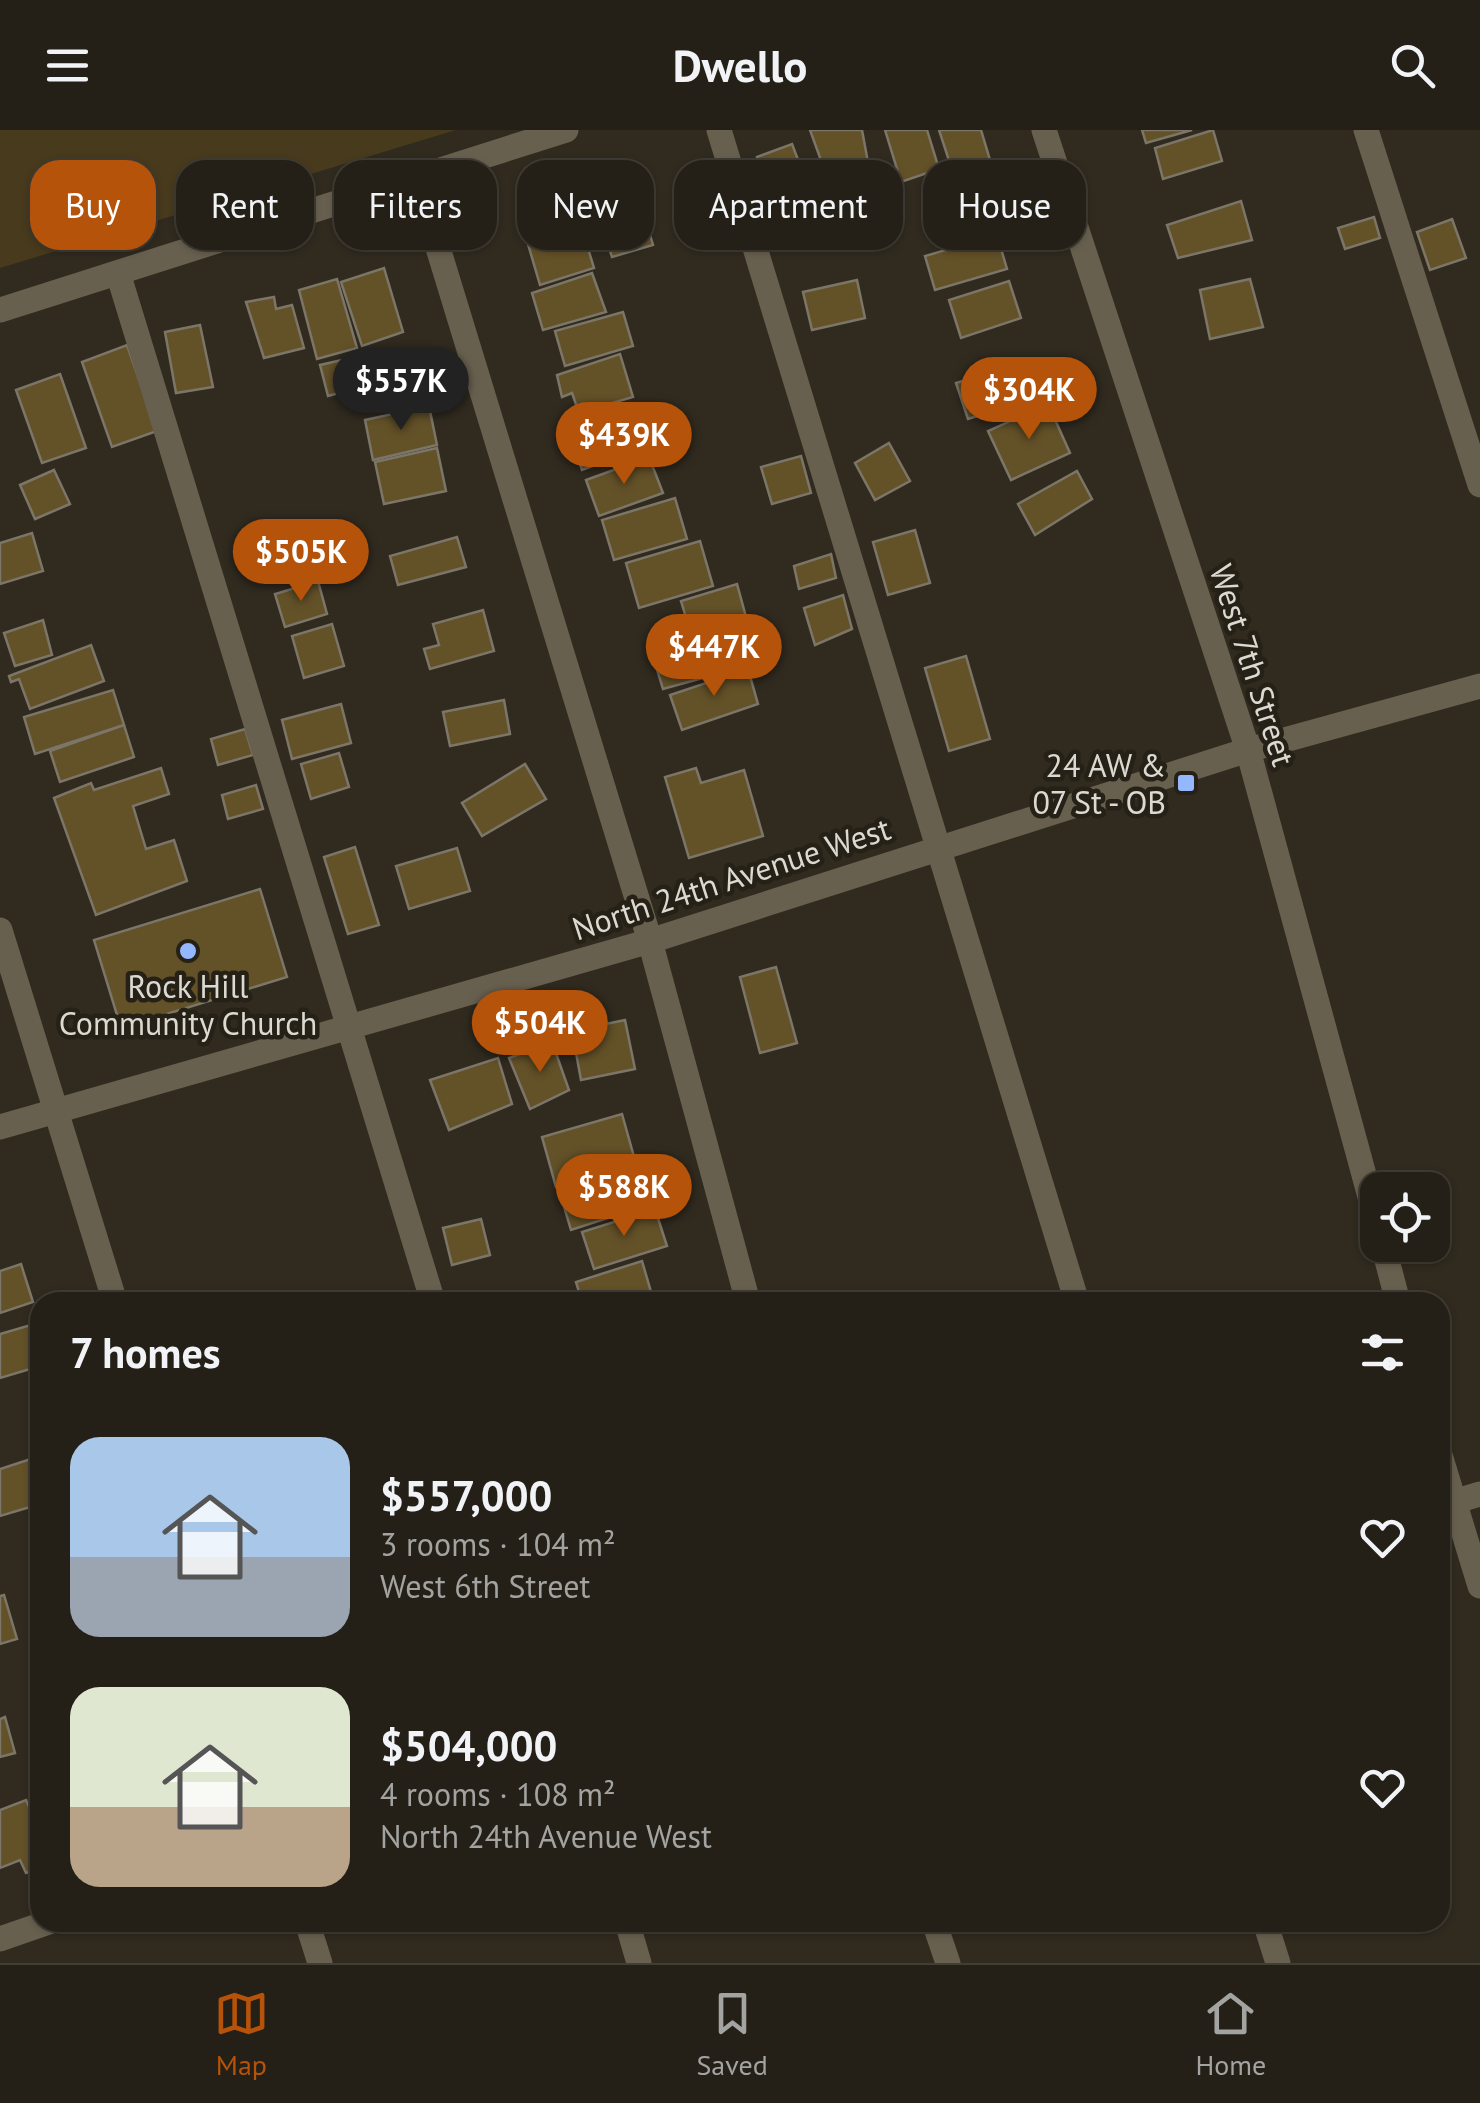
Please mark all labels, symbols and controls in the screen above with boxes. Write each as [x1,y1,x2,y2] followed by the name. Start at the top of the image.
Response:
[673,36,807,94] text: Dwello
[40,38,95,93] icon: menu
[1385,38,1440,93] icon: search
[30,160,156,250] chip: Buy
[176,160,314,250] chip: Rent
[334,160,497,250] chip: Filters
[517,160,654,250] chip: New
[674,160,903,250] chip: Apartment
[923,160,1086,250] chip: House
[331,348,471,433] pin: $557K
[959,357,1099,442] pin: $304K
[355,359,447,401] text: $557K
[983,368,1075,410] text: $304K
[554,402,694,487] pin: $439K
[578,413,670,455] text: $439K
[231,519,371,604] pin: $505K
[255,530,347,572] text: $505K
[1201,559,1305,771] street label: West 7th Street
[644,614,784,699] pin: $447K
[668,625,760,667] text: $447K
[1032,744,1166,823] place label: 24 AW & 07 St - OB
[1175,772,1197,794] marker: 24 AW & 07 St - OB
[567,807,895,949] street label: North 24th Avenue West
[177,940,199,962] marker: Rock Hill Community Church
[59,965,317,1044] place label: Rock Hill Community Church
[470,990,610,1075] pin: $504K
[494,1001,586,1043] text: $504K
[554,1154,694,1239] pin: $588K
[578,1165,670,1207] text: $588K
[1360,1172,1450,1262] map controls
[1360,1172,1450,1262] button: locate
[70,1325,221,1380] text: 7 homes
[1355,1325,1410,1380] icon: filters
[380,1468,552,1523] text: $557,000
[150,1477,270,1597] icon: home
[1355,1510,1410,1565] icon: heart
[380,1523,616,1565] text: 3 rooms · 104 m²
[380,1565,590,1607] text: West 6th Street
[380,1718,557,1773] text: $504,000
[150,1727,270,1847] icon: home
[1355,1760,1410,1815] icon: heart
[380,1773,616,1815] text: 4 rooms · 108 m²
[380,1815,712,1857] text: North 24th Avenue West
[214,1986,269,2083] tab: Map
[696,1986,768,2083] tab: Saved
[1195,1986,1266,2083] tab: Home

